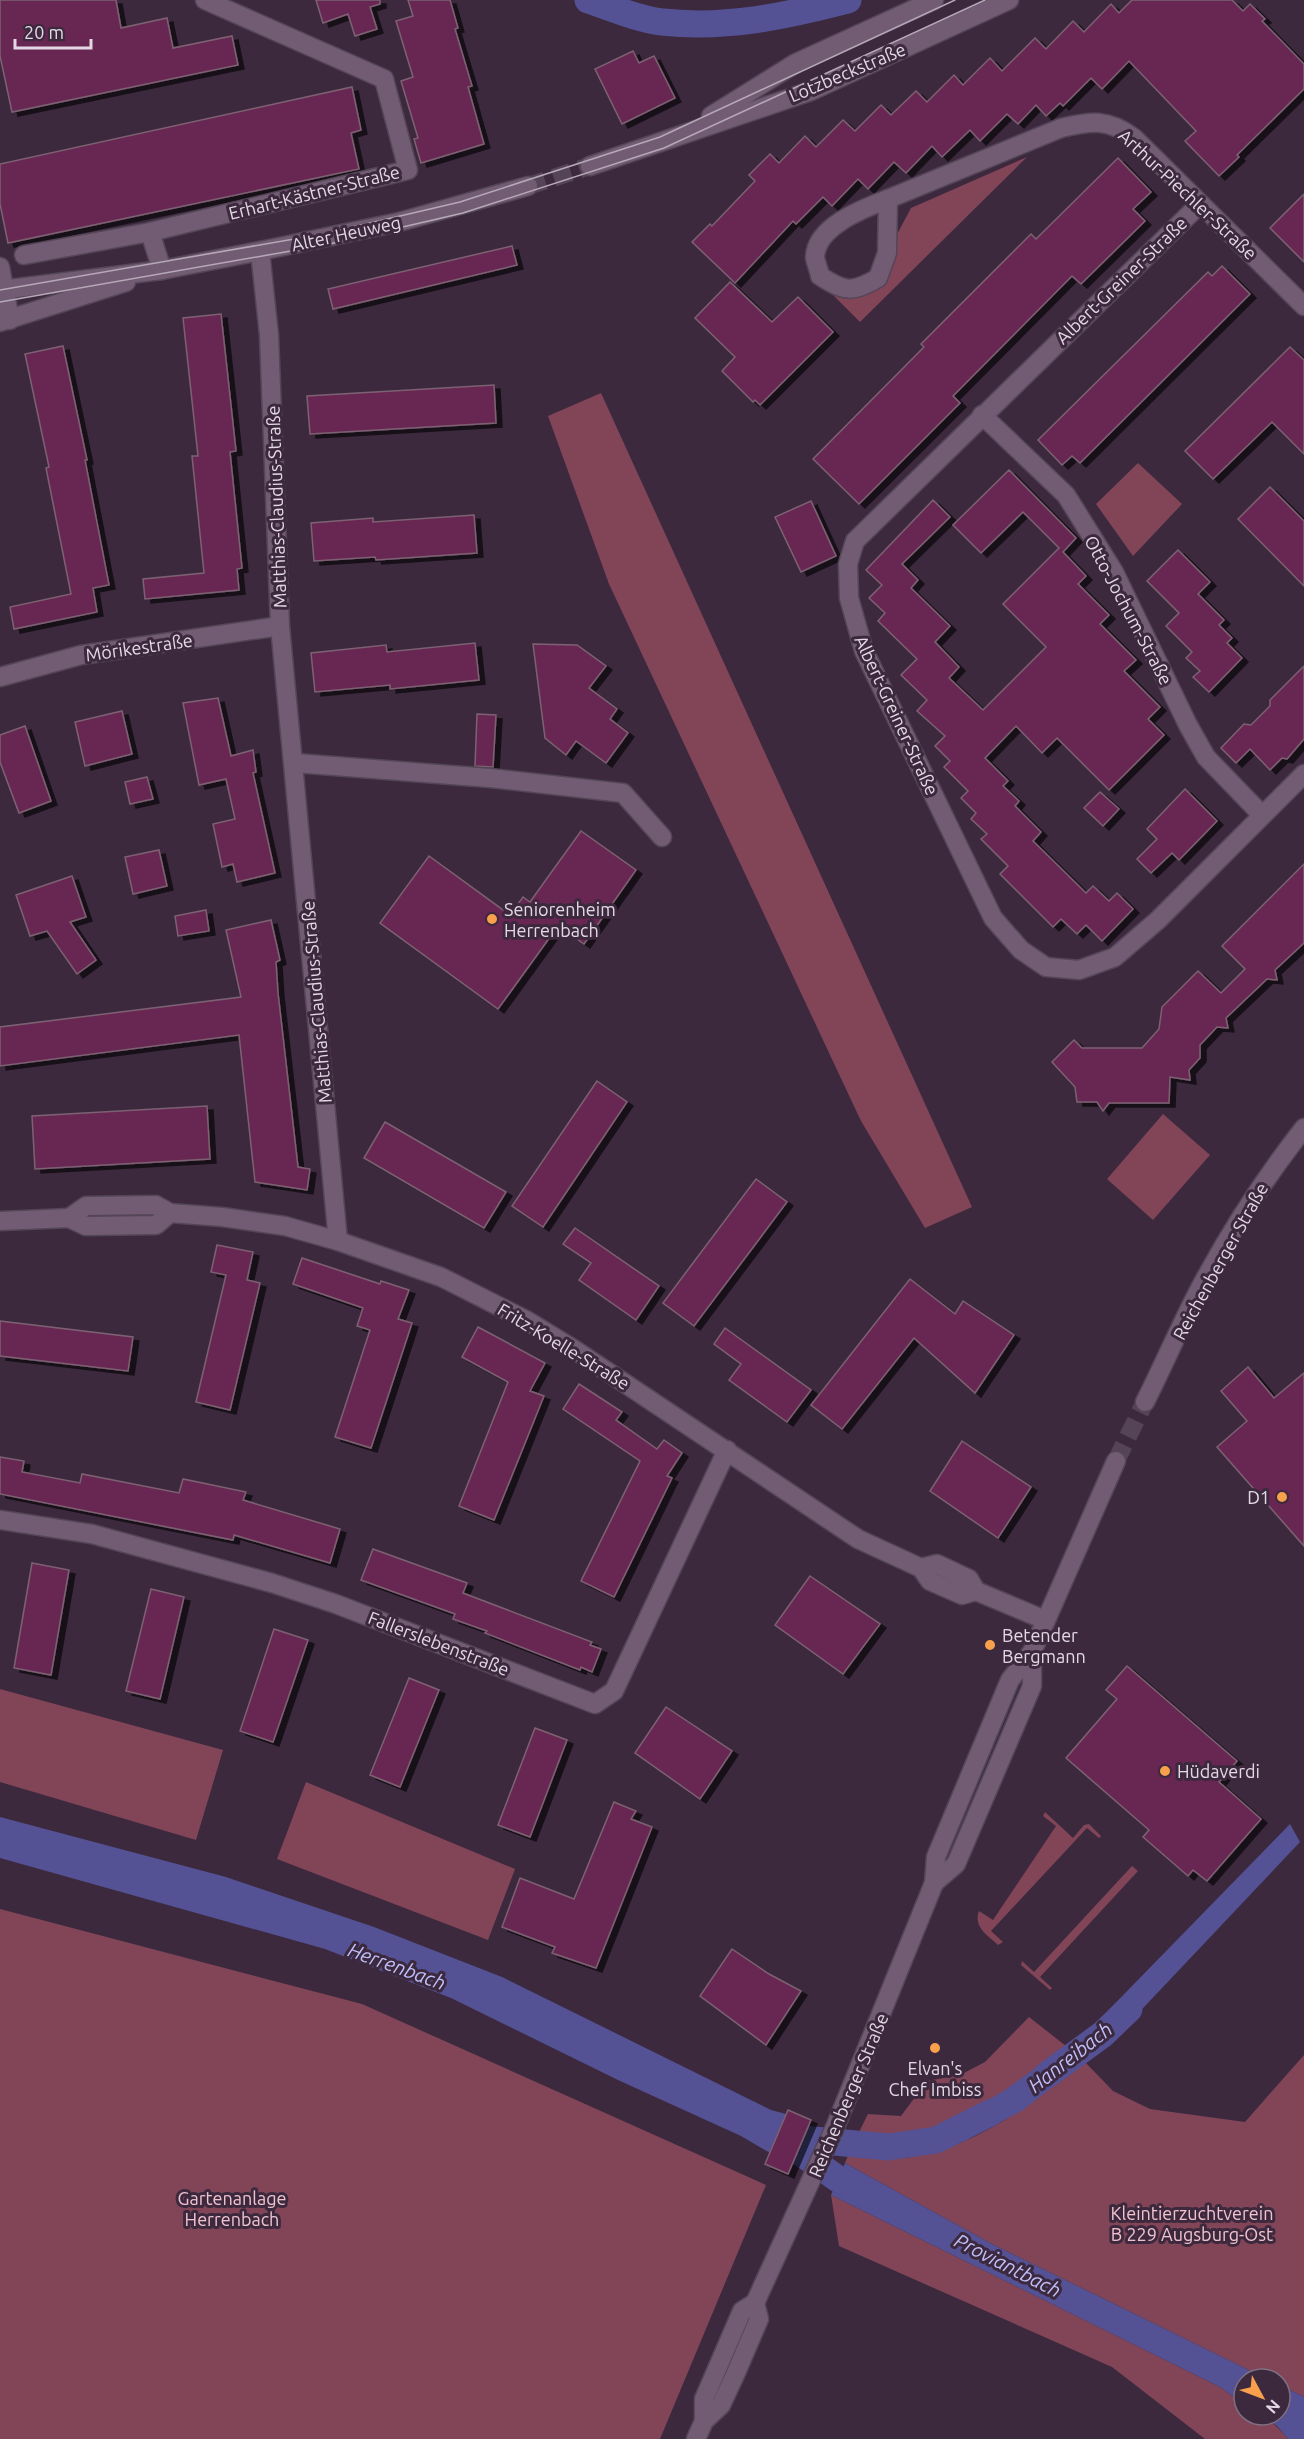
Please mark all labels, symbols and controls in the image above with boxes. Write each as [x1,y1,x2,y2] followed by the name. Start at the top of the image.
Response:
[15,12,92,50] scale bar
[24,22,64,42] text: 20 m
[786,38,908,106] street label: Lotzbeckstraße
[1115,125,1261,263] street label: Arthur-Piechler-Straße
[226,161,402,223] street label: Erhart-Kästner-Straße
[289,212,403,254] street label: Alter Heuweg
[1052,212,1190,348] street label: Albert-Greiner-Straße
[262,405,290,609] street label: Matthias-Claudius-Straße
[1081,532,1177,688] street label: Otto-Jochum-Straße
[84,630,194,664] street label: Mörikestraße
[851,632,943,798] street label: Albert-Greiner-Straße
[504,899,616,940] place label: Seniorenheim Herrenbach
[297,900,335,1104] street label: Matthias-Claudius-Straße
[485,912,499,926] marker: Seniorenheim Herrenbach
[1169,1179,1271,1343] street label: Reichenberger Straße
[495,1299,633,1393] street label: Fritz-Koelle-Straße
[1247,1487,1270,1507] place label: D1
[1275,1490,1289,1504] marker: D1
[366,1607,512,1679] street label: Fallerslebenstraße
[1002,1625,1086,1666] place label: Betender Bergmann
[983,1638,997,1652] marker: Betender Bergmann
[1177,1761,1260,1781] place label: Hüdaverdi
[1158,1764,1172,1778] marker: Hüdaverdi
[345,1938,449,1994] water label: Herrenbach
[804,2010,892,2180] street label: Reichenberger Straße
[1023,2017,1117,2097] water label: Hanreibach
[928,2041,942,2055] marker: Elvan's Chef Imbiss
[889,2058,982,2099] place label: Elvan's Chef Imbiss
[177,2188,287,2229] park label: Gartenanlage Herrenbach
[1111,2203,1273,2244] park label: Kleintierzuchtverein B 229 Augsburg-Ost
[951,2228,1065,2302] water label: Proviantbach
[1232,2367,1292,2427] north arrow
[1263,2396,1284,2417] text: N

